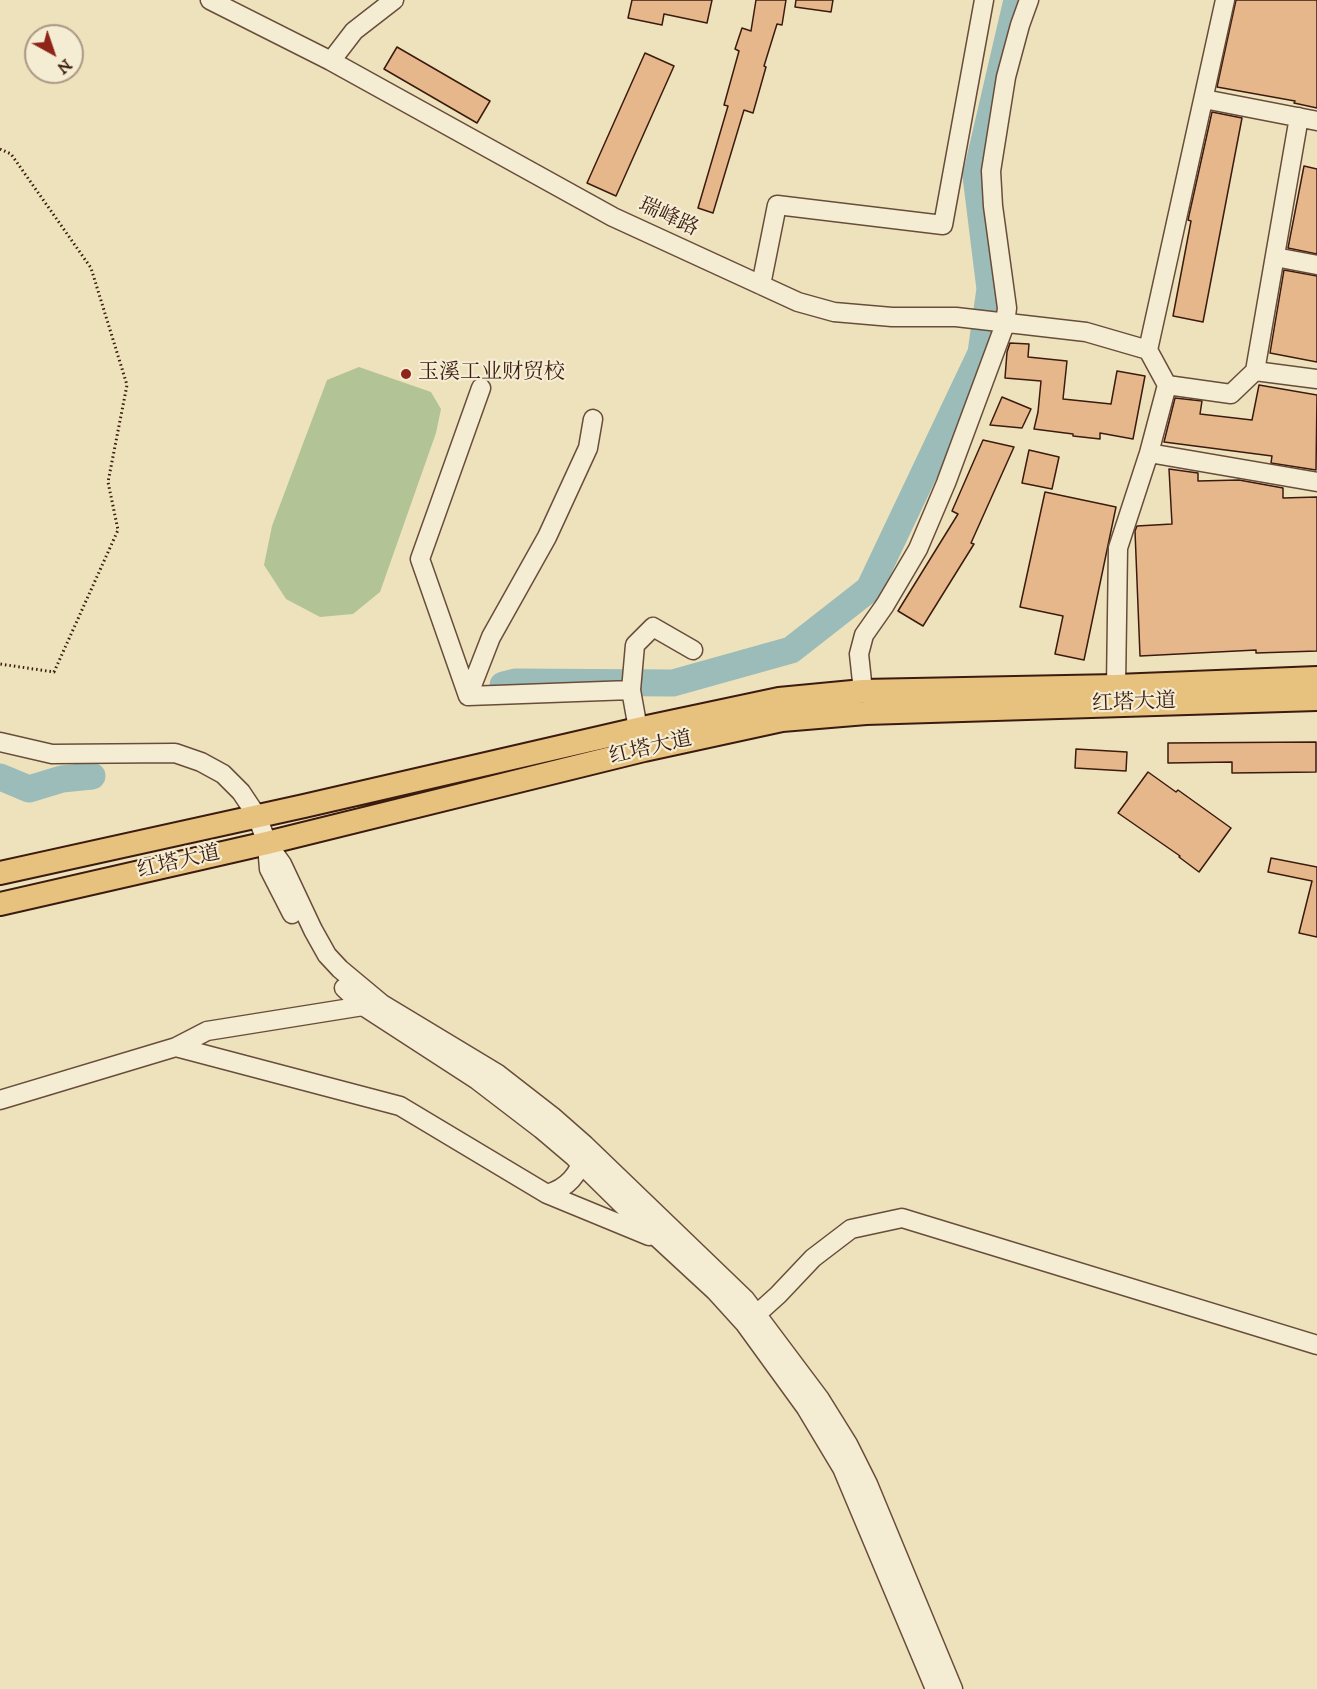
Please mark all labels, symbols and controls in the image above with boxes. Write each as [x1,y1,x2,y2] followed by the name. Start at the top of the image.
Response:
[24,24,84,84] north arrow
[53,54,76,78] text: N
[634,193,702,243] street label: 瑞峰路
[418,361,565,387] place label: 玉溪工业财贸校
[399,367,413,381] marker: 玉溪工业财贸校
[1092,690,1176,718] street label: 红塔大道
[607,727,695,771] street label: 红塔大道
[135,841,223,885] street label: 红塔大道

